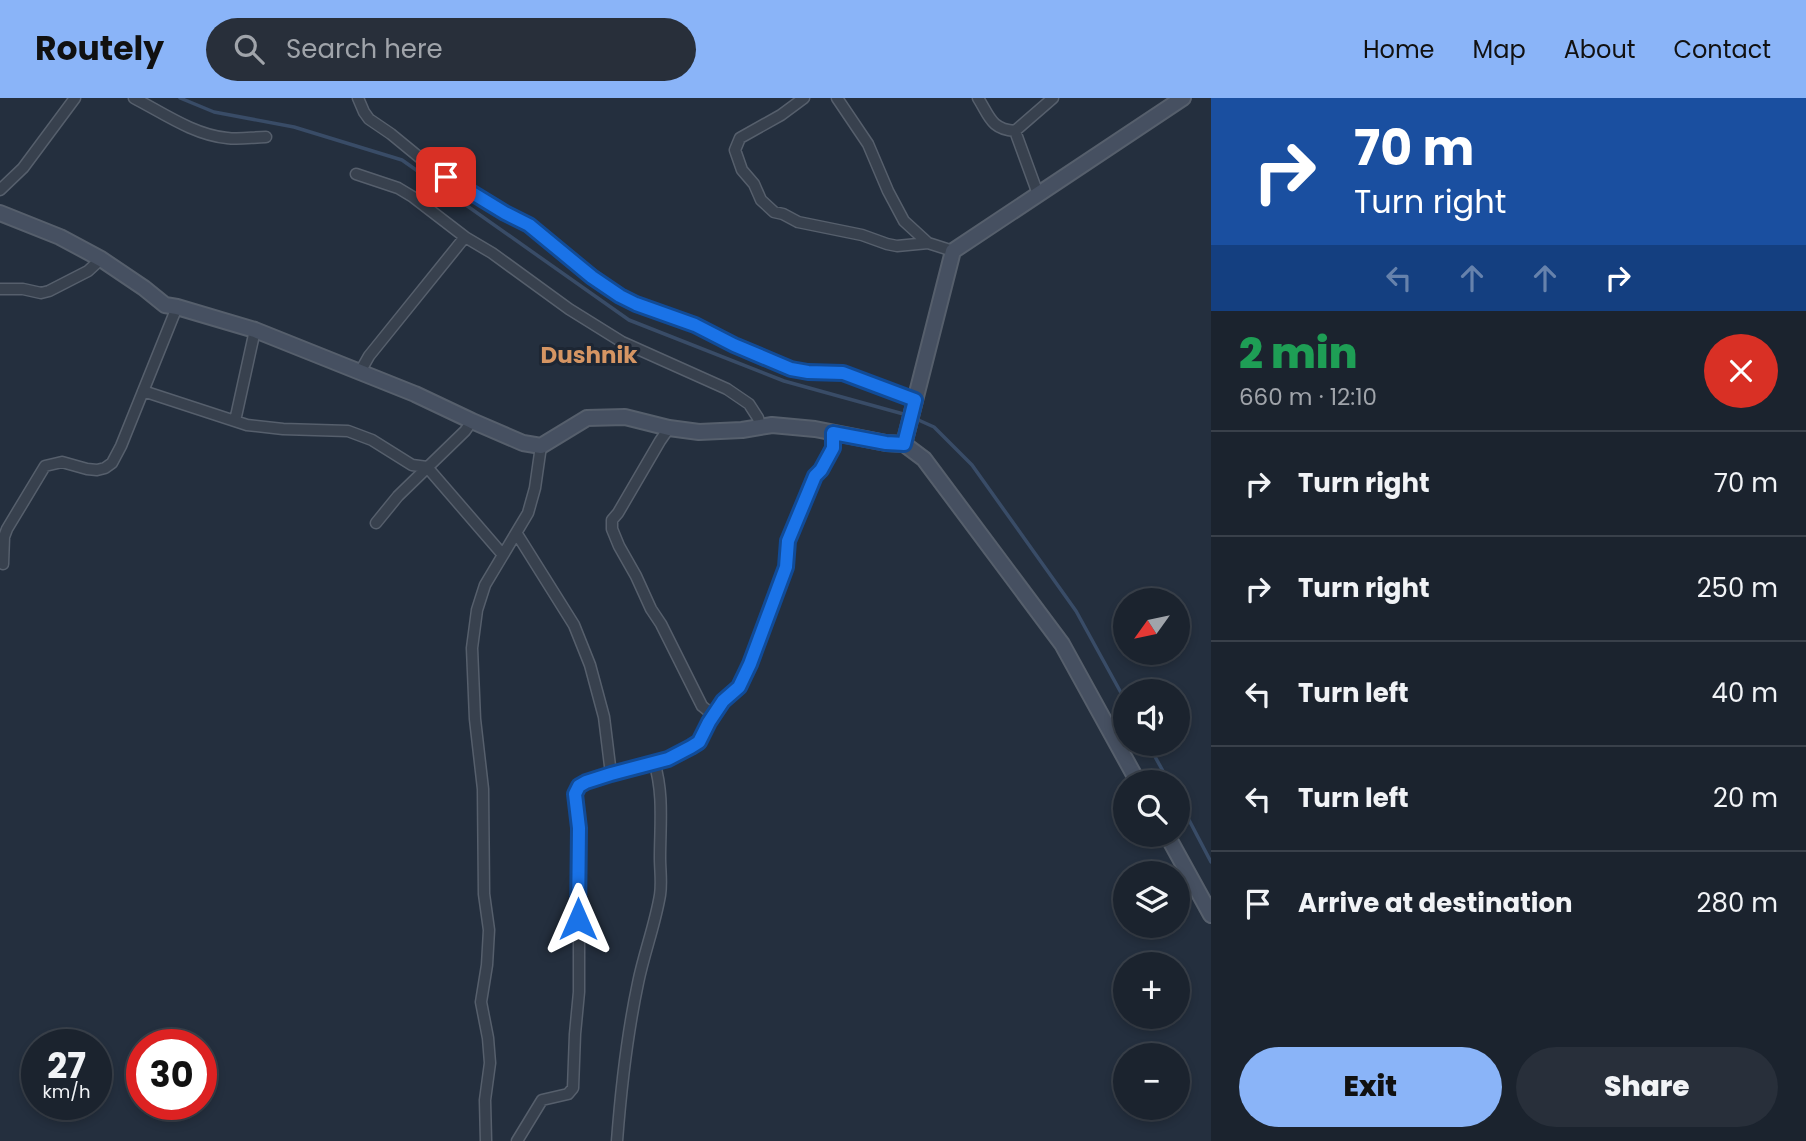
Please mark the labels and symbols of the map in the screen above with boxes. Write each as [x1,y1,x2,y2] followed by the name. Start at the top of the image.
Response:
[416,147,476,207] pin
[540,339,638,371] district label: Dushnik
[1113,588,1190,665] north arrow
[541,882,615,956] position arrow
[126,1029,217,1120] speed limit sign: 30

